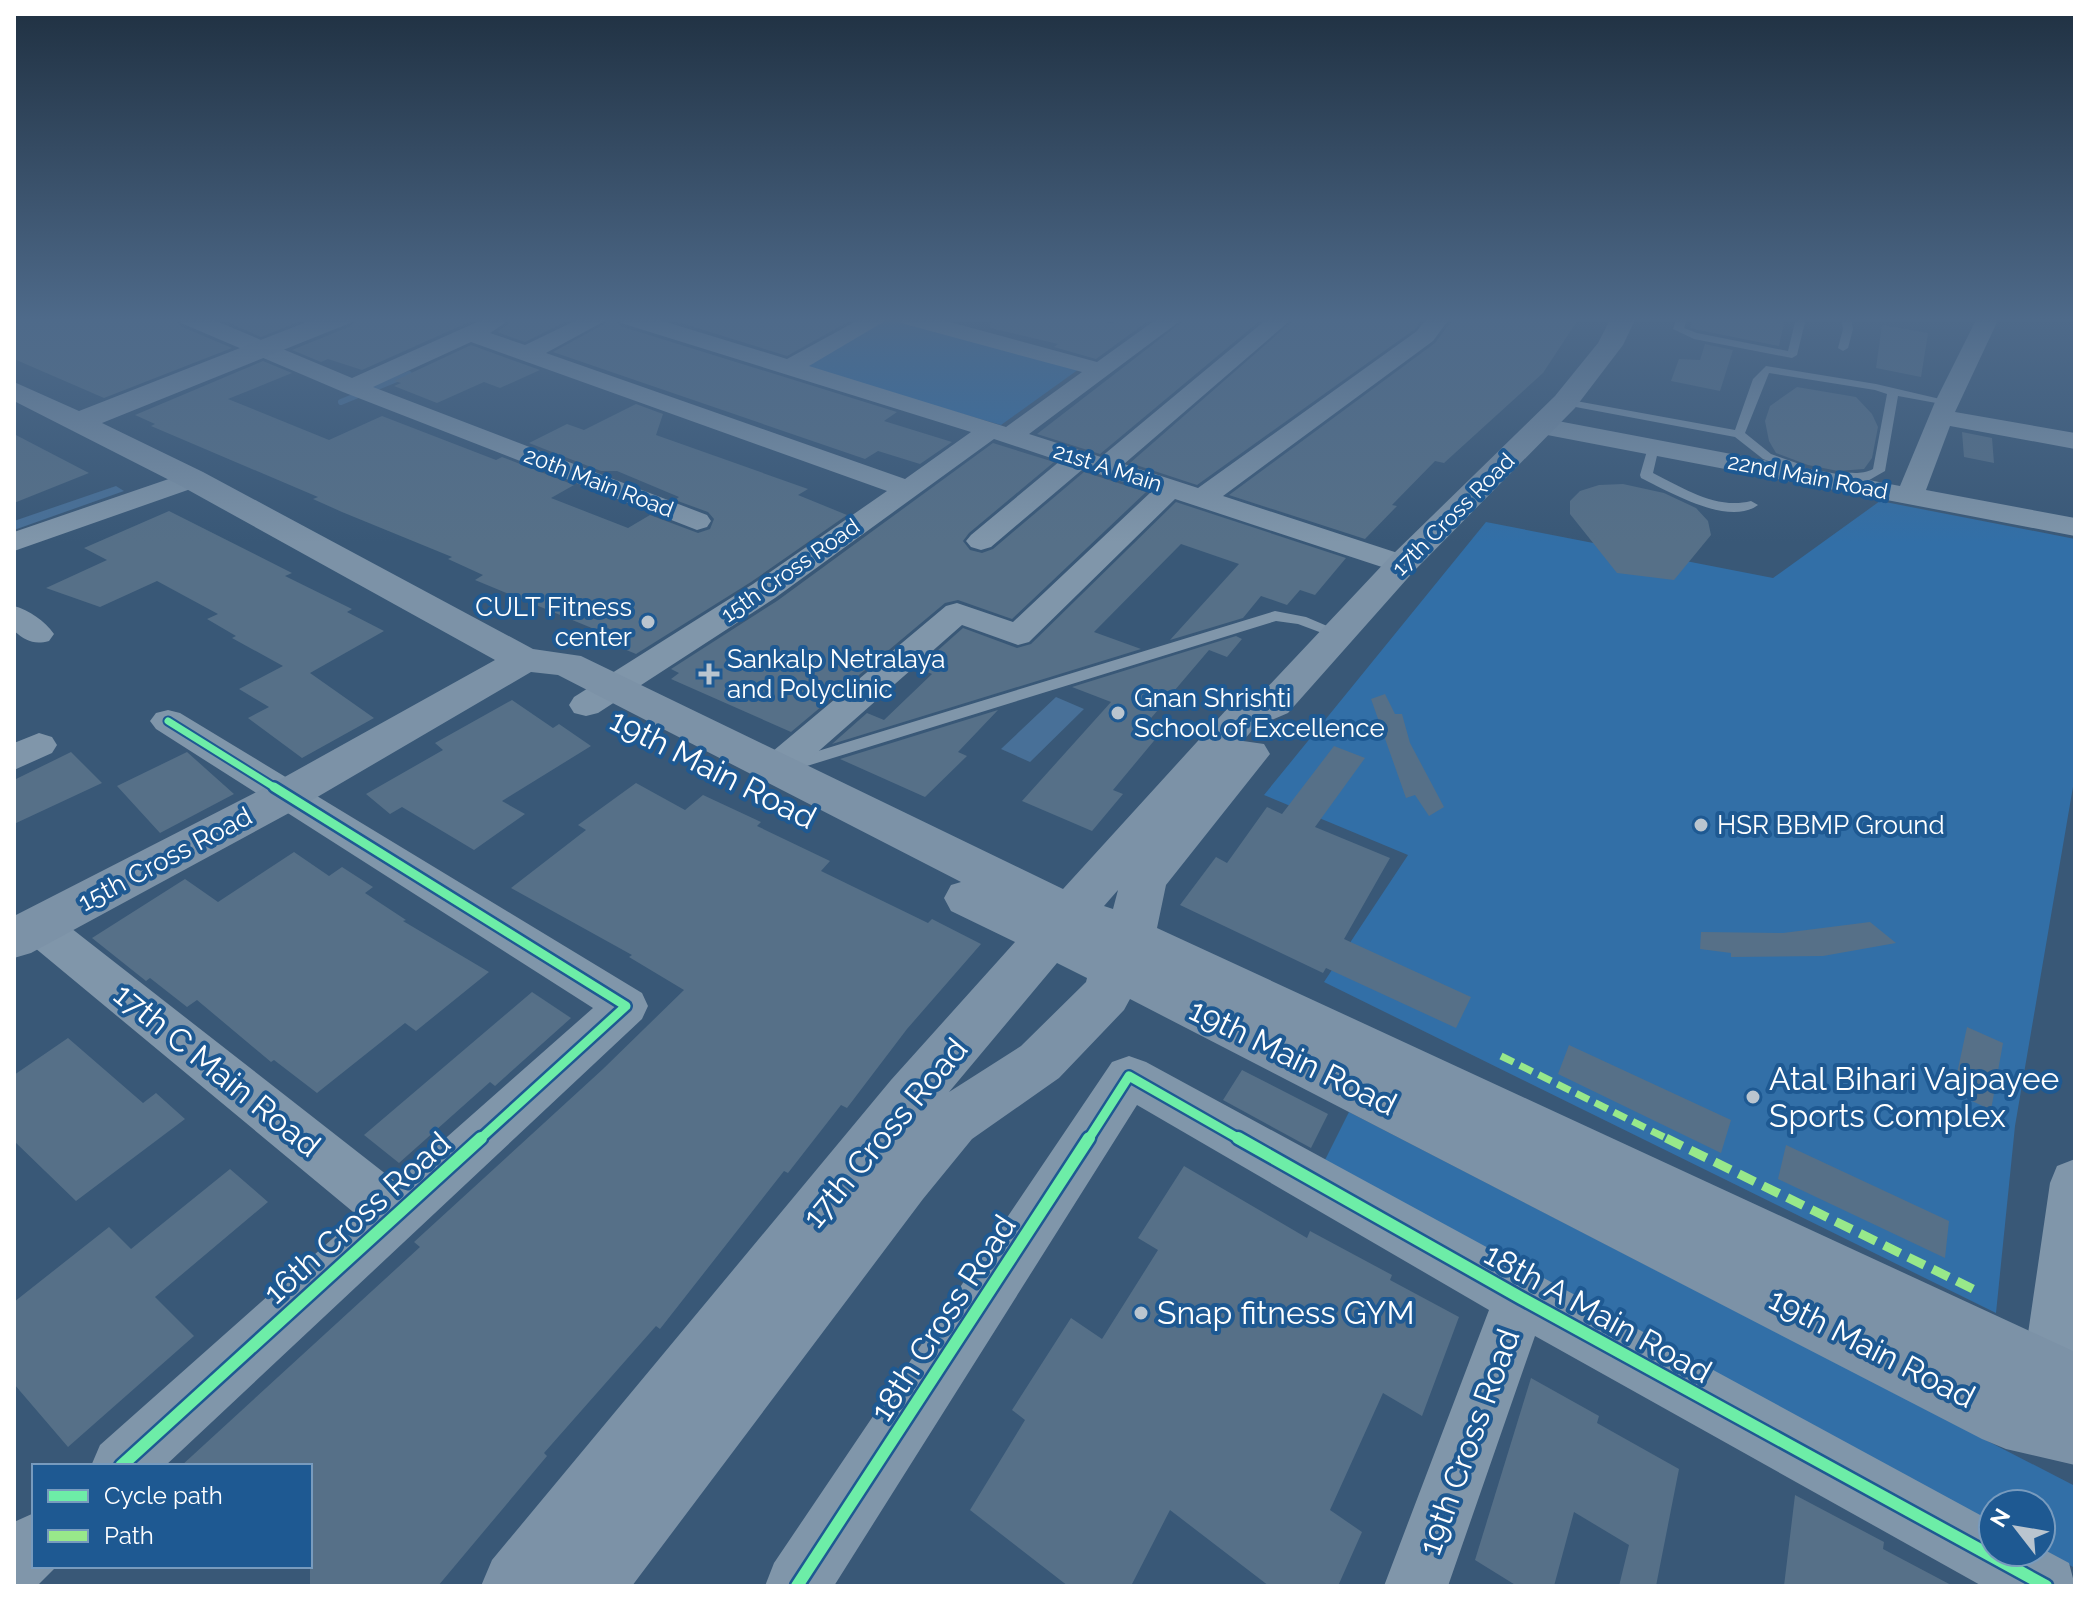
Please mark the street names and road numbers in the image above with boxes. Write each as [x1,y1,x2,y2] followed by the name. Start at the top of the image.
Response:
[1051,437,1165,497] street label: 21st A Main
[521,442,677,522] street label: 20th Main Road
[1387,448,1519,580] street label: 17th Cross Road
[1726,448,1890,504] street label: 22nd Main Road
[716,513,864,627] street label: 15th Cross Road
[604,701,822,836] street label: 19th Main Road
[73,801,257,917] street label: 15th Cross Road
[107,975,328,1164] street label: 17th C Main Road
[1184,990,1403,1123] street label: 19th Main Road
[795,1031,975,1235] street label: 17th Cross Road
[256,1124,458,1311] street label: 16th Cross Road
[862,1208,1023,1428] street label: 18th Cross Road
[1478,1235,1718,1390] street label: 18th A Main Road
[1763,1280,1981,1415] street label: 19th Main Road
[1411,1324,1527,1560] street label: 19th Cross Road

